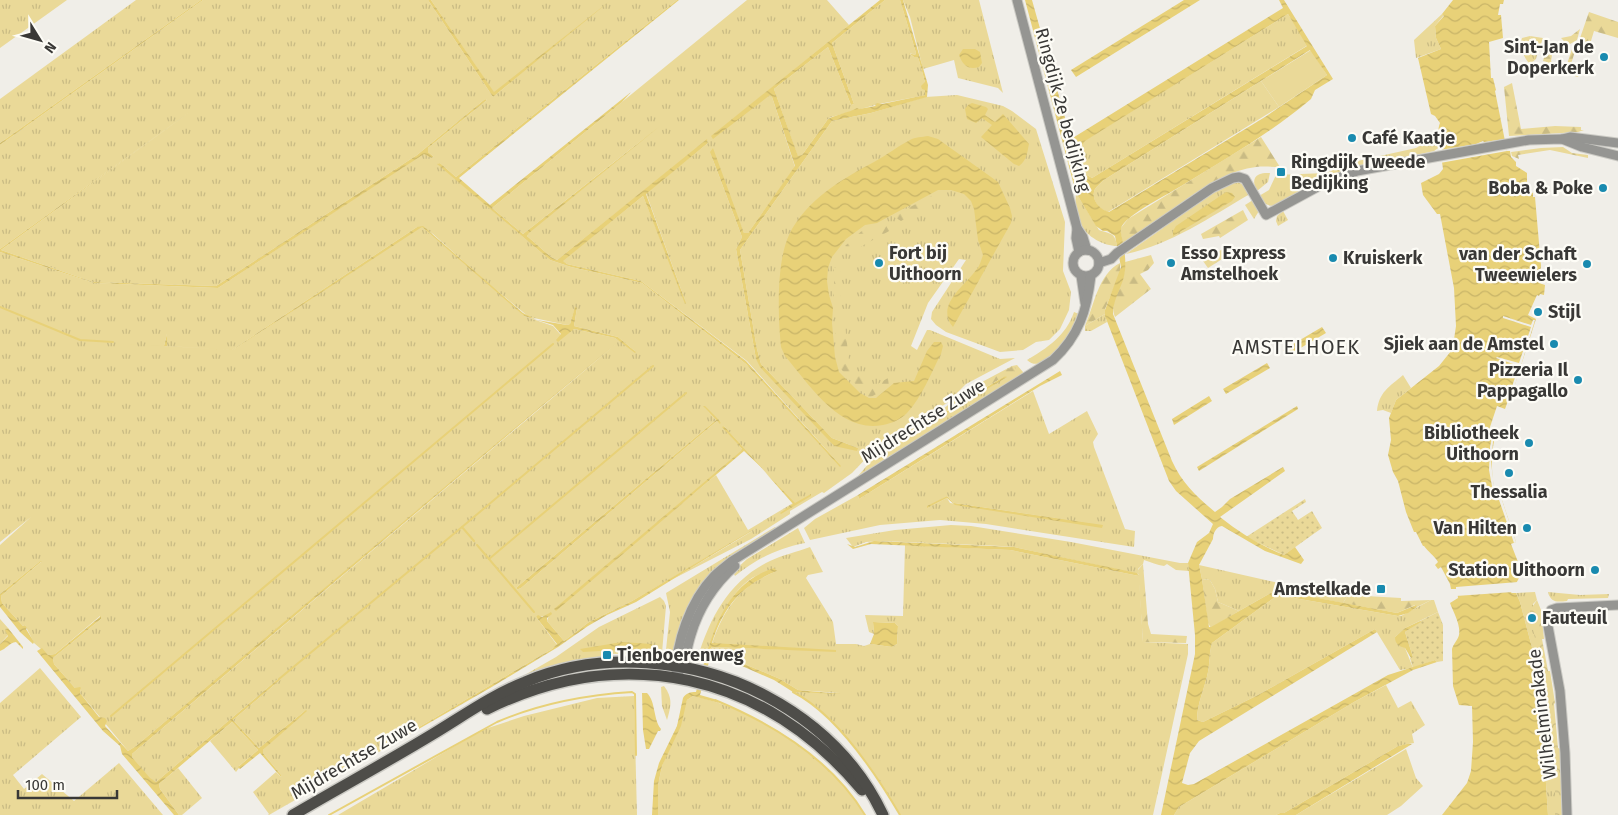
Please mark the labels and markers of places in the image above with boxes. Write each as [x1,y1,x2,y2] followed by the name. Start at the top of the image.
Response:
[1504,36,1595,79] place label: Sint-Jan de Doperkerk
[1598,51,1610,63] marker: Sint-Jan de Doperkerk
[1362,127,1455,149] place label: Café Kaatje
[1346,132,1358,144] marker: Café Kaatje
[1291,151,1426,194] place label: Ringdijk Tweede Bedijking
[1275,166,1287,178] marker: Ringdijk Tweede Bedijking
[1488,177,1593,199] place label: Boba & Poke
[1597,182,1609,194] marker: Boba & Poke
[889,242,962,285] place label: Fort bij Uithoorn
[1180,242,1286,285] place label: Esso Express Amstelhoek
[1458,243,1578,286] place label: van der Schaft Tweewielers
[1343,247,1424,269] place label: Kruiskerk
[1327,252,1339,264] marker: Kruiskerk
[873,257,885,269] marker: Fort bij Uithoorn
[1165,257,1177,269] marker: Esso Express Amstelhoek
[1581,258,1593,270] marker: van der Schaft Tweewielers
[1548,301,1581,323] place label: Stijl
[1532,306,1544,318] marker: Stijl
[1384,333,1545,355] place label: Sjiek aan de Amstel
[1548,338,1560,350] marker: Sjiek aan de Amstel
[1477,359,1569,402] place label: Pizzeria Il Pappagallo
[1572,374,1584,386] marker: Pizzeria Il Pappagallo
[1424,422,1520,465] place label: Bibliotheek Uithoorn
[1523,437,1535,449] marker: Bibliotheek Uithoorn
[1503,467,1515,479] marker: Thessalia
[1470,481,1548,503] place label: Thessalia
[1433,517,1517,539] place label: Van Hilten
[1521,522,1533,534] marker: Van Hilten
[1448,559,1585,581] place label: Station Uithoorn
[1589,564,1601,576] marker: Station Uithoorn
[1273,578,1371,600] place label: Amstelkade
[1375,583,1387,595] marker: Amstelkade
[1542,607,1608,629] place label: Fauteuil
[1526,612,1538,624] marker: Fauteuil
[617,644,744,666] place label: Tienboerenweg
[601,649,613,661] marker: Tienboerenweg

